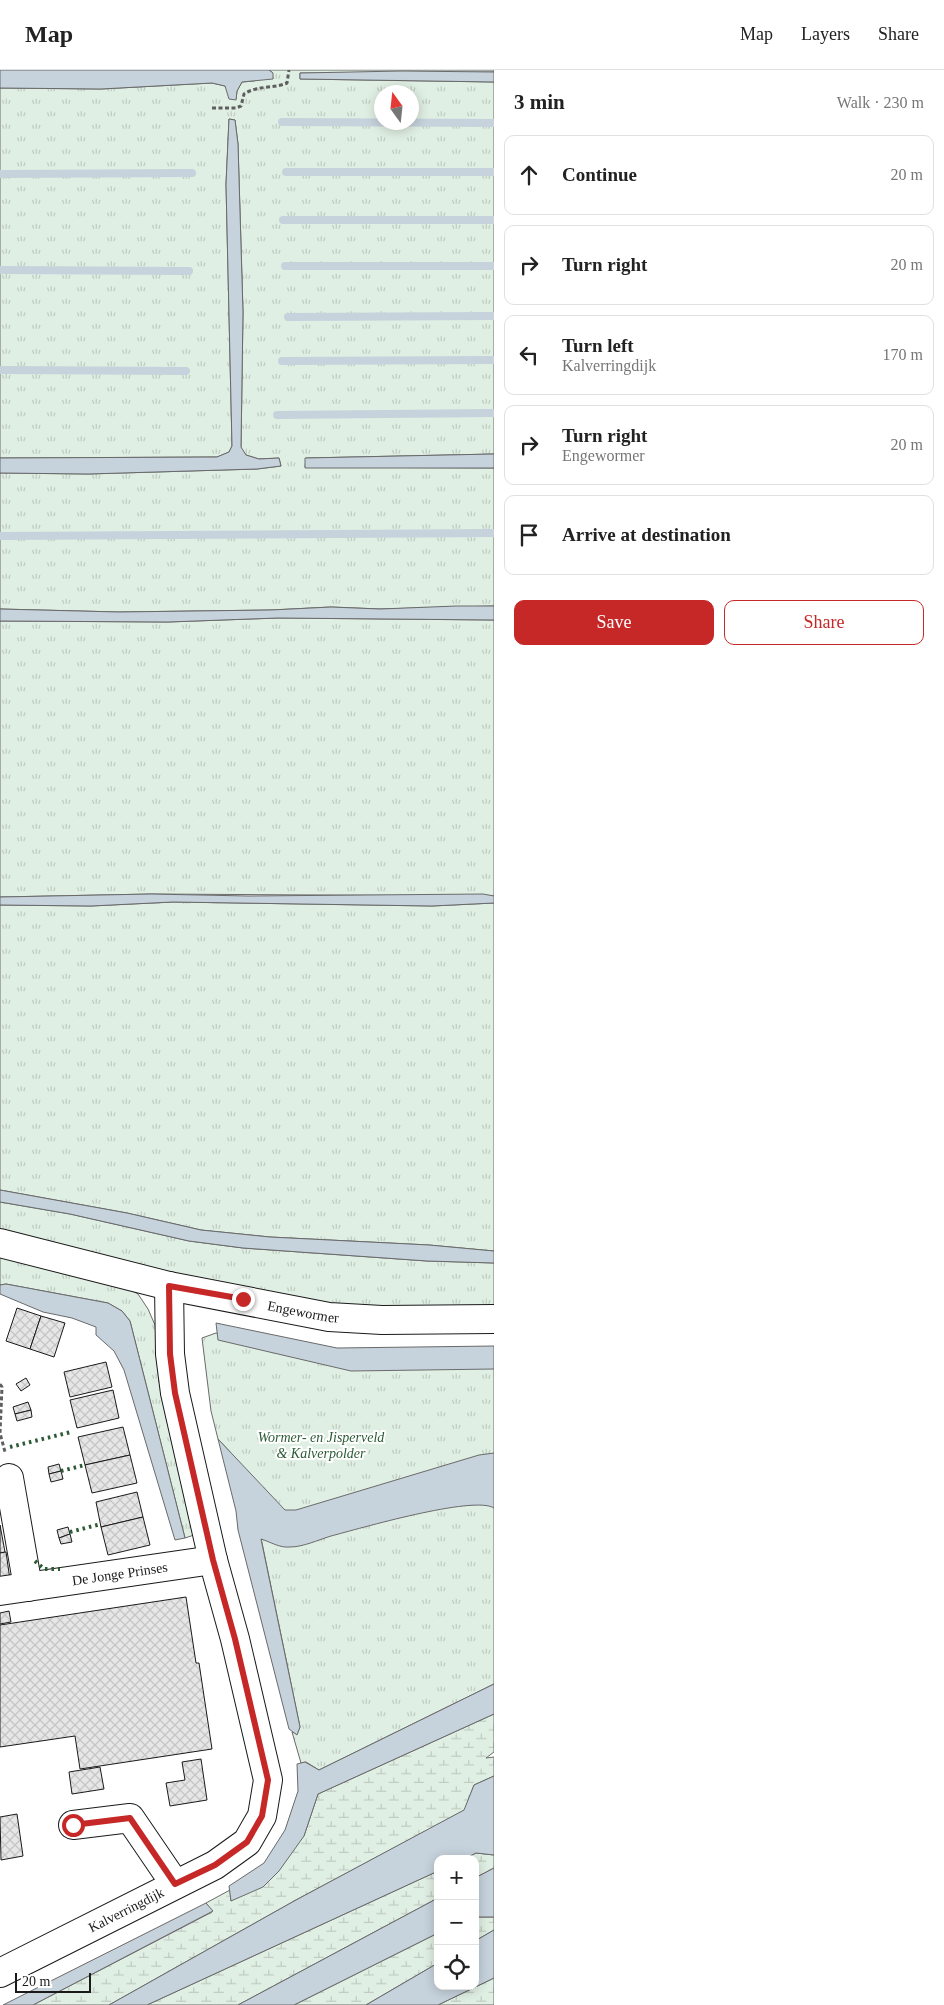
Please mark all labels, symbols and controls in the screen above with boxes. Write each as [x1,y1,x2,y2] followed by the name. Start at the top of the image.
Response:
[25,21,73,47] text: Map
[740,24,773,44] text: Map
[801,24,850,44] text: Layers
[878,24,919,44] text: Share
[374,85,419,130] north arrow
[514,90,565,114] text: 3 min
[837,94,924,111] text: Walk · 230 m
[515,161,543,189] icon: ahead
[562,164,637,185] text: Continue
[891,166,923,183] text: 20 m
[515,251,543,279] icon: right
[562,254,647,275] text: Turn right
[891,256,923,273] text: 20 m
[562,335,634,356] text: Turn left
[515,341,543,369] icon: left
[883,346,923,363] text: 170 m
[562,357,656,374] text: Kalverringdijk
[562,425,647,446] text: Turn right
[515,431,543,459] icon: right
[891,436,923,453] text: 20 m
[562,447,645,464] text: Engewormer
[515,521,543,549] icon: arrive
[562,524,731,545] text: Arrive at destination
[514,600,714,645] button: Save
[724,600,924,645] button: Share
[232,1288,255,1311] route end
[266,1298,340,1325] street label: Engewormer
[258,1430,385,1461] park label: Wormer- en Jisperveld & Kalverpolder
[71,1559,169,1588] street label: De Jonge Prinses
[62,1814,85,1837] route start
[434,1855,479,1990] map controls
[434,1855,479,1900] button: +
[86,1884,166,1935] street label: Kalverringdijk
[434,1900,479,1945] button: −
[434,1945,479,1990] button: locate
[15,1970,91,1993] scale bar
[22,1974,50,1989] text: 20 m

